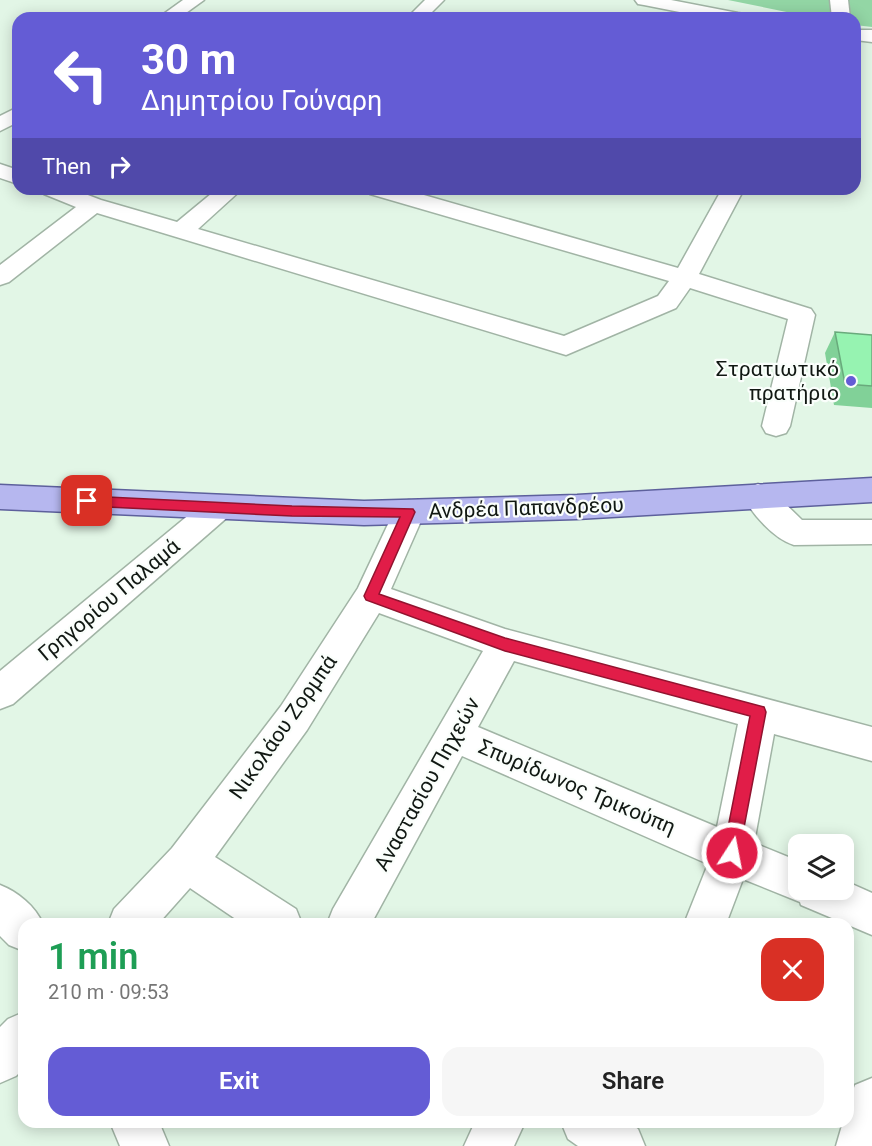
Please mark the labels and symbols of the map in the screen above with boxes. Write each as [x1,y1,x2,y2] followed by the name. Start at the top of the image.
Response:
[716,357,839,405] place label: Στρατιωτικό πρατήριο
[844,374,858,388] marker: Στρατιωτικό πρατήριο
[61,475,112,526] pin
[428,493,624,523] street label: Ανδρέα Παπανδρέου
[34,534,184,666] street label: Γρηγορίου Παλαμά
[224,650,342,804] street label: Νικολάου Ζορμπά
[369,693,485,875] street label: Αναστασίου Πηχεών
[475,735,679,839] street label: Σπυρίδωνος Τρικούπη
[700,821,764,885] position arrow

